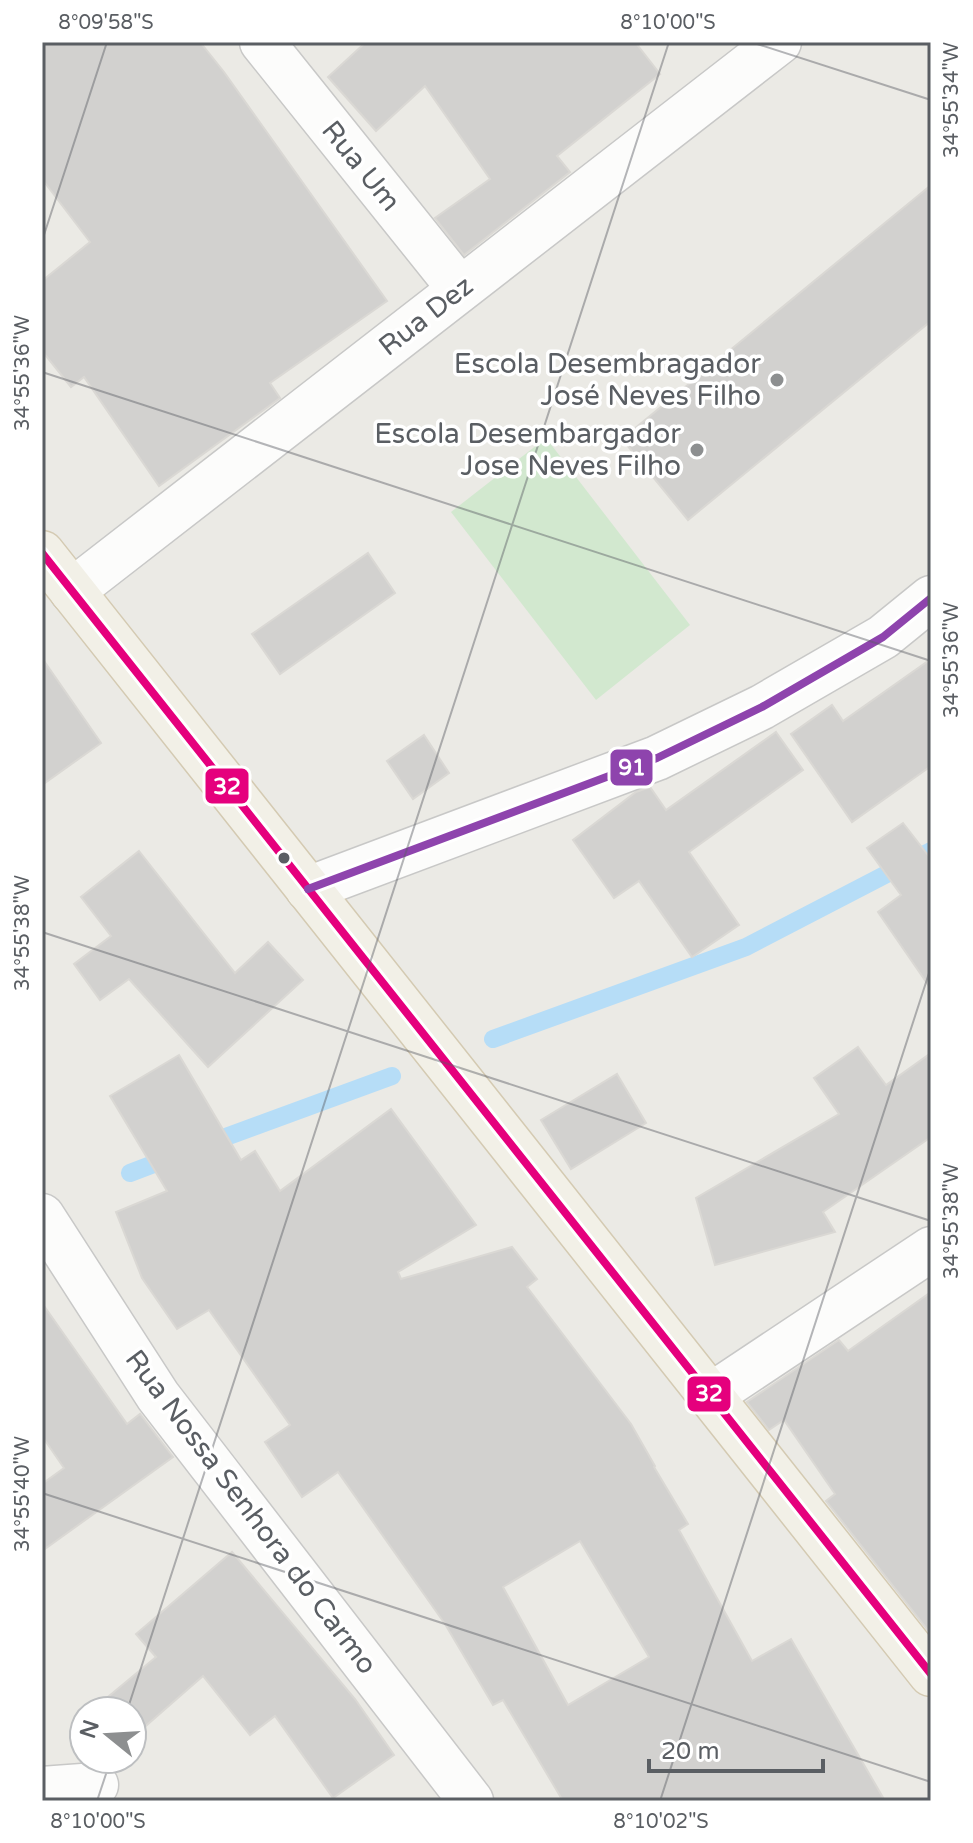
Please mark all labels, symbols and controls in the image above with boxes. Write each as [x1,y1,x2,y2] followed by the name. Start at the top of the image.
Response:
[58,11,154,35] text: 8°09'58"S
[620,11,716,35] text: 8°10'00"S
[940,42,964,158] text: 34°55'34"W
[314,114,408,218] street label: Rua Um
[372,269,480,363] street label: Rua Dez
[11,315,35,431] text: 34°55'36"W
[454,347,761,413] place label: Escola Desembragador José Neves Filho
[768,371,786,389] marker: Escola Desembragador José Neves Filho
[374,417,681,483] place label: Escola Desembargador Jose Neves Filho
[688,441,706,459] marker: Escola Desembargador Jose Neves Filho
[940,602,964,718] text: 34°55'36"W
[609,748,654,787] line badge: 91
[618,755,646,781] text: 91
[204,767,250,805] line badge: 32
[213,774,241,800] text: 32
[276,850,292,866] unlabelled marker
[11,875,35,991] text: 34°55'38"W
[940,1163,964,1279] text: 34°55'38"W
[118,1343,384,1681] street label: Rua Nossa Senhora do Carmo
[686,1375,732,1413] line badge: 32
[695,1381,723,1407] text: 32
[11,1436,35,1552] text: 34°55'40"W
[68,1695,148,1775] north arrow
[75,1717,105,1742] text: N
[649,1723,823,1773] scale bar
[661,1737,719,1766] text: 20 m
[50,1810,146,1834] text: 8°10'00"S
[613,1810,709,1834] text: 8°10'02"S

